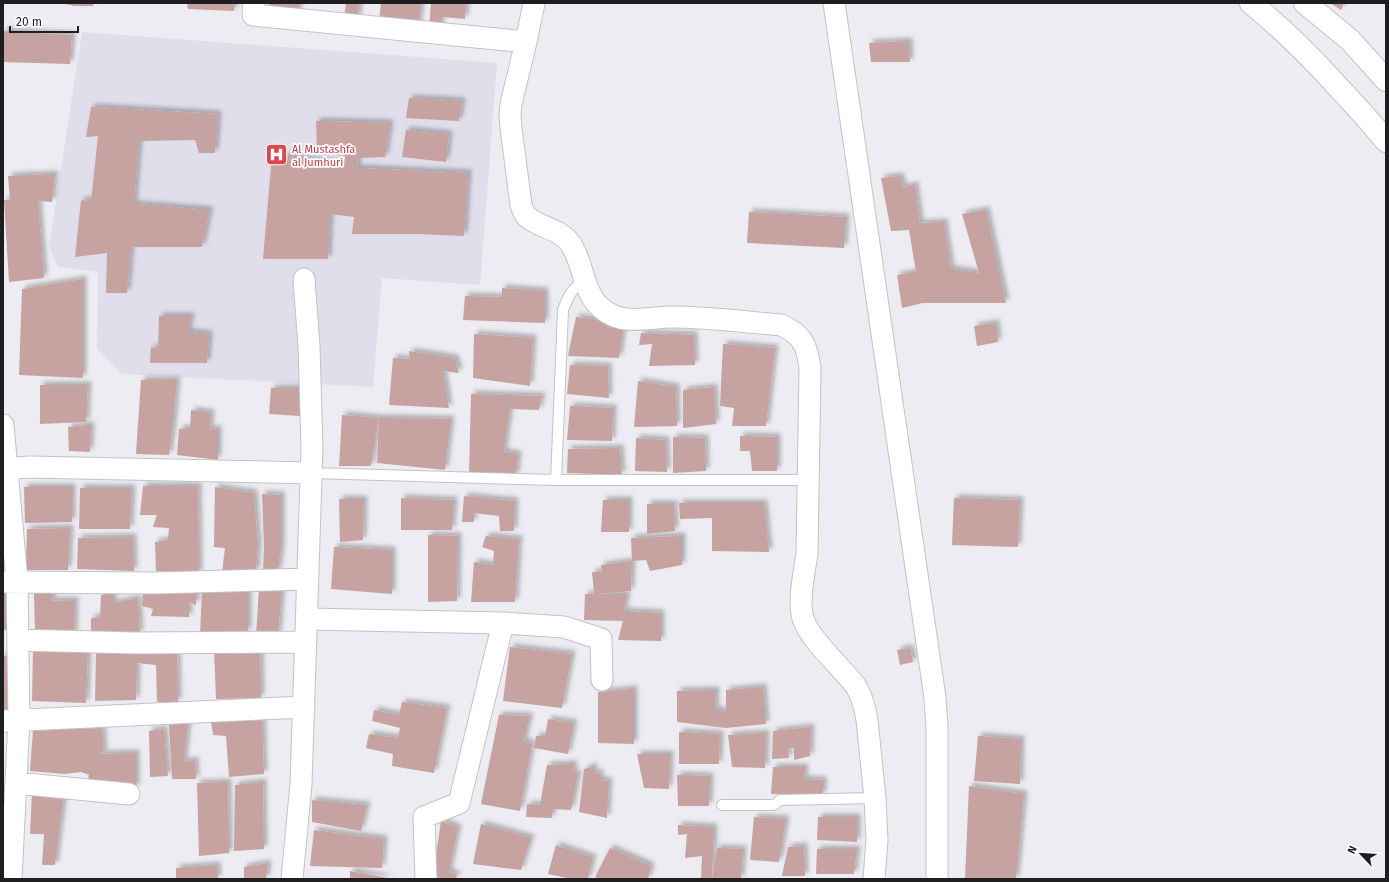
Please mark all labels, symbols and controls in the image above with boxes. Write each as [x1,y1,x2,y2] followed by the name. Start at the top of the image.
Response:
[10,8,78,34] scale bar
[16,15,42,29] text: 20 m
[264,142,290,168] hospital icon: Al Mustashfa al Jumhuri
[292,143,355,169] place label: Al Mustashfa al Jumhuri
[1341,834,1381,874] north arrow
[1345,844,1360,856] text: N

